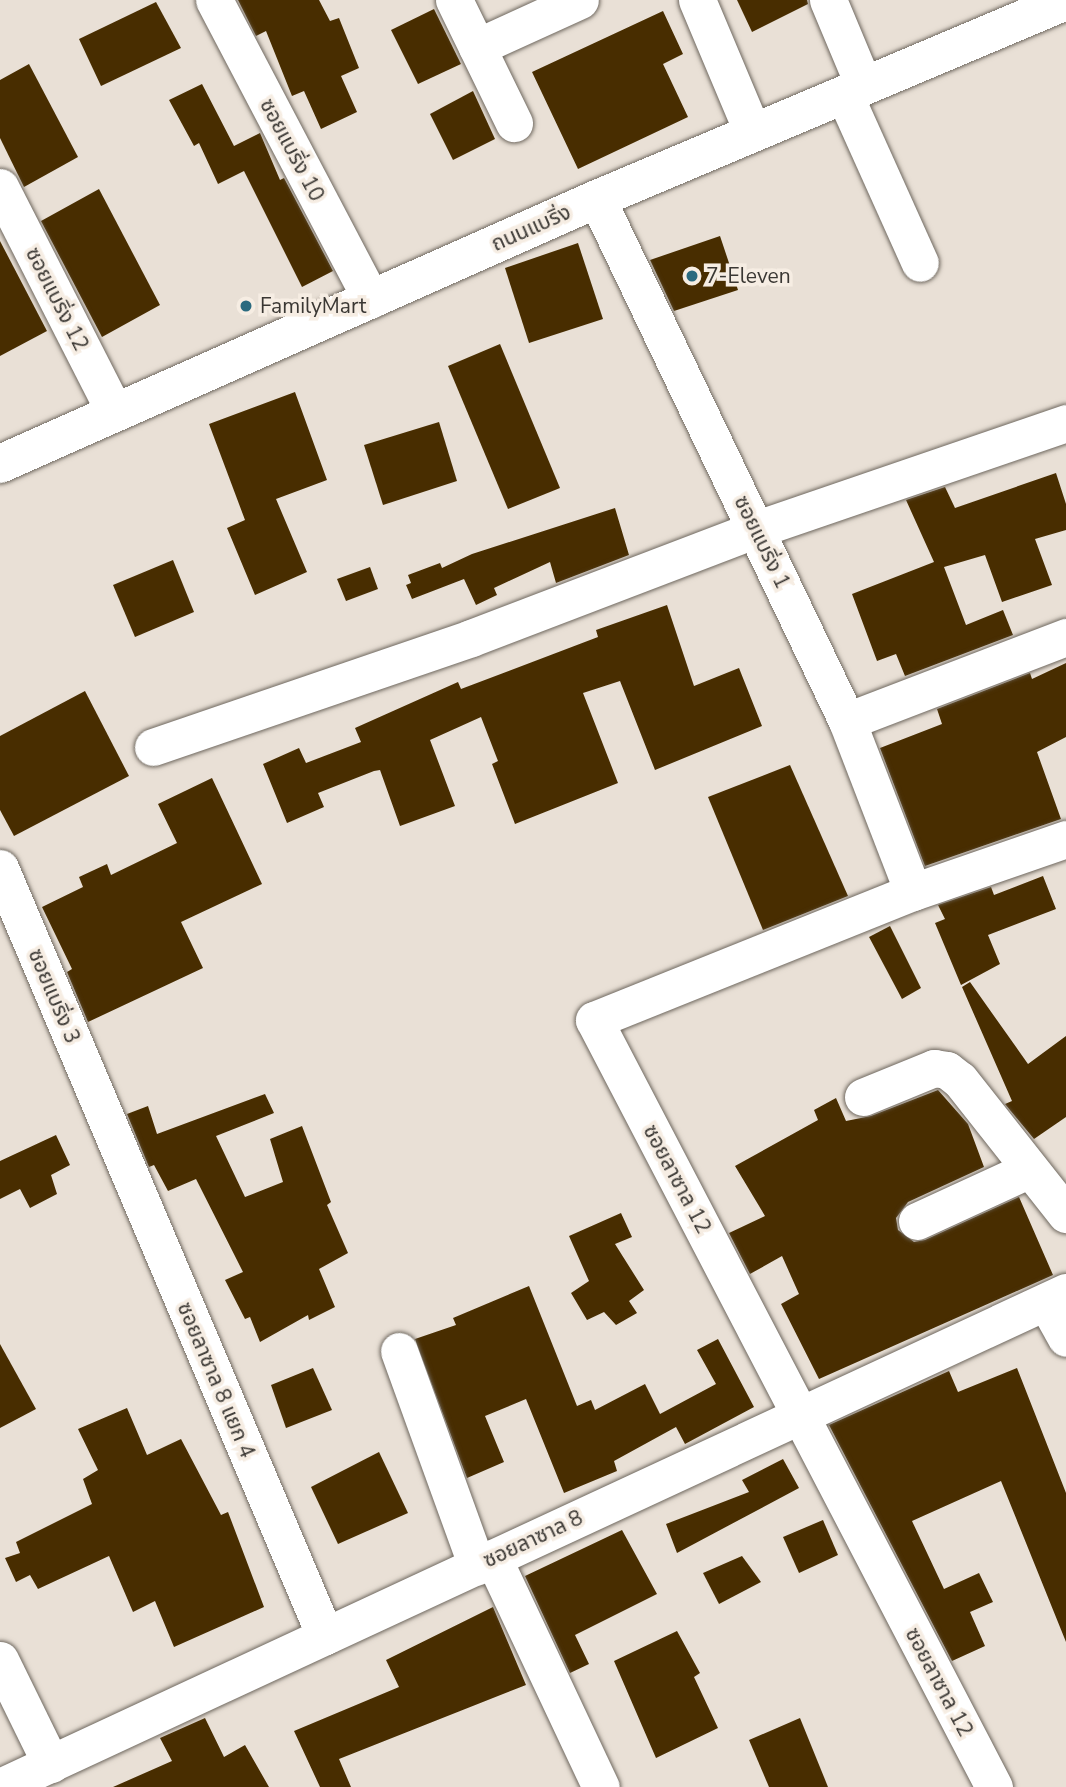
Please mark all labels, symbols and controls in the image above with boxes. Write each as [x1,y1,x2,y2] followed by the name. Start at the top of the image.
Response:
[254,94,330,206] street label: ซอยแบริ่ง 10
[487,199,575,257] street label: ถนนแบริ่ง
[20,243,94,355] street label: ซอยแบริ่ง 12
[706,263,791,289] place label: 7-Eleven
[684,268,700,284] marker: 7-Eleven
[260,293,366,319] place label: FamilyMart
[238,298,254,314] marker: FamilyMart
[729,491,795,593] street label: ซอยแบริ่ง 1
[23,945,85,1047] street label: ซอยแบริ่ง 3
[638,1120,716,1238] street label: ซอยลาซาล 12
[172,1298,260,1462] street label: ซอยลาซาล 8 แยก 4
[479,1505,587,1573] street label: ซอยลาซาล 8
[900,1623,978,1741] street label: ซอยลาซาล 12

